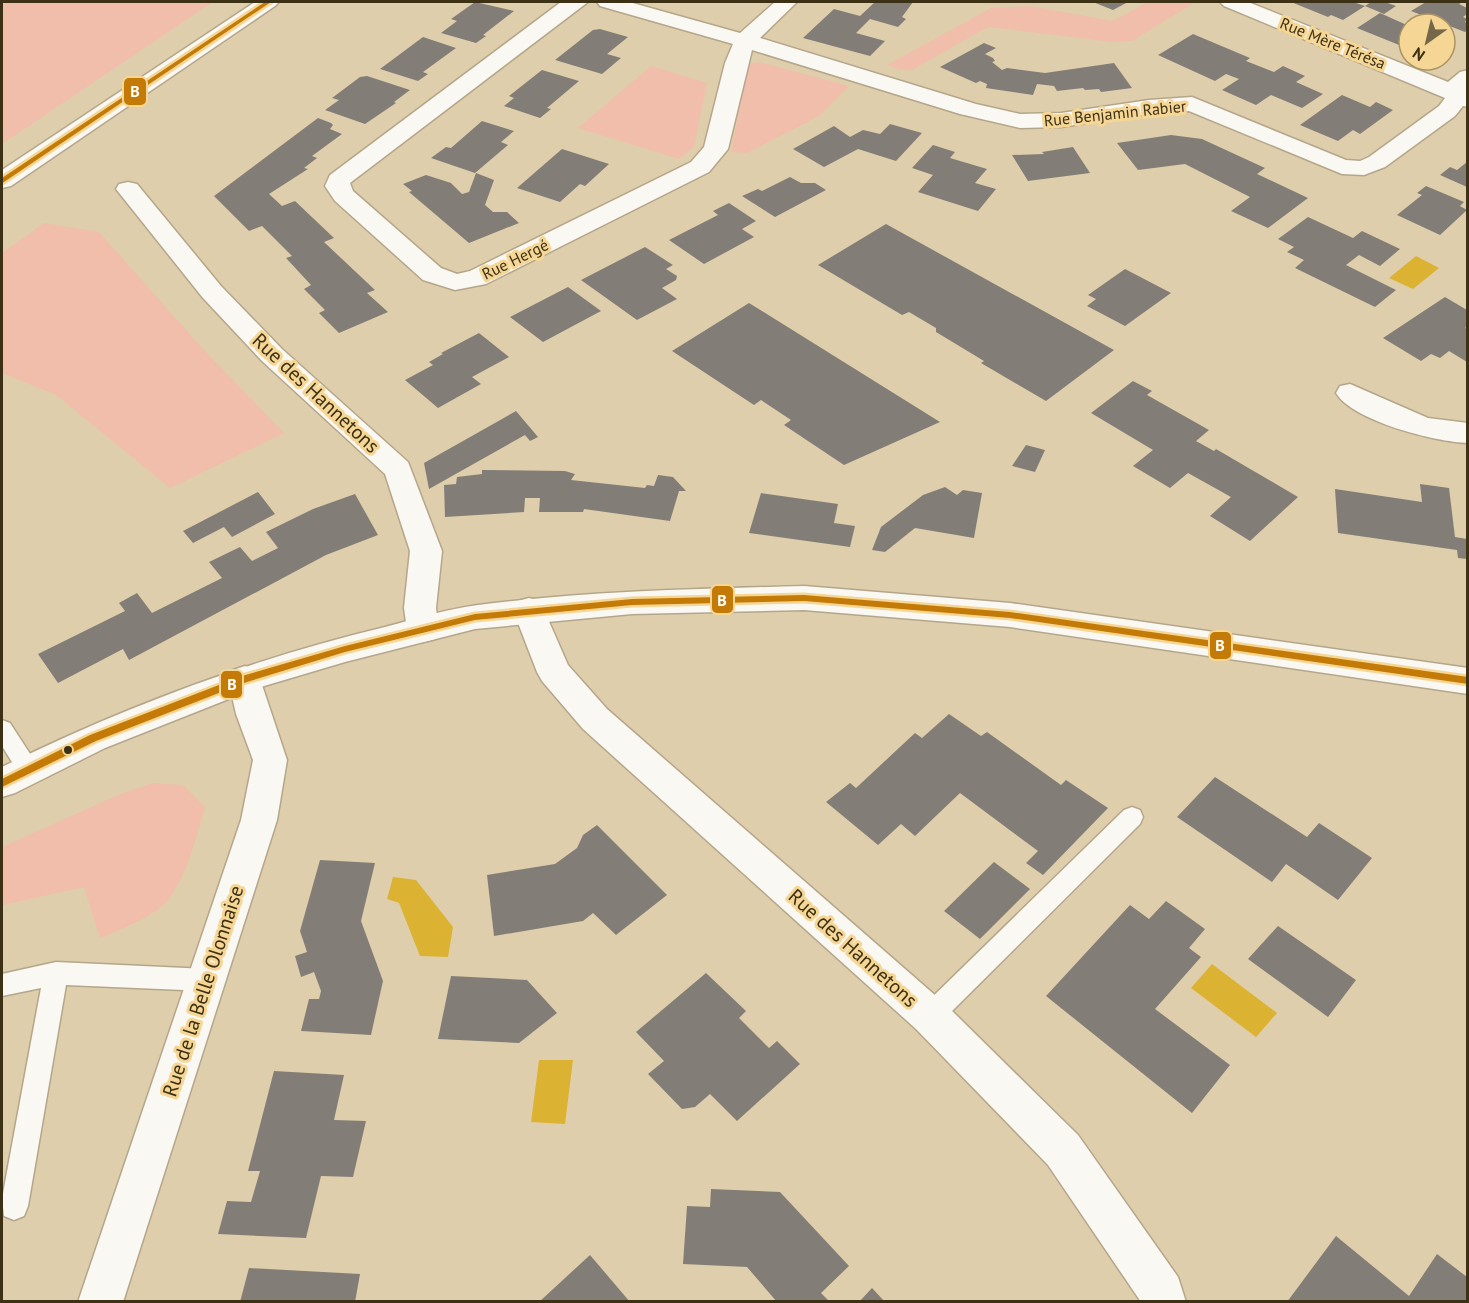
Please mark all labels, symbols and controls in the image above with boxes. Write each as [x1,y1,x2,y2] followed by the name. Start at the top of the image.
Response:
[1397,12,1457,72] north arrow
[1277,13,1389,73] street label: Rue Mère Térésa
[1409,43,1429,66] text: N
[123,77,147,106] line badge: B
[130,81,140,101] text: B
[1043,96,1188,130] street label: Rue Benjamin Rabier
[479,234,551,284] street label: Rue Hergé
[247,327,385,459] street label: Rue des Hannetons
[711,585,734,614] line badge: B
[717,590,727,610] text: B
[1209,631,1232,660] line badge: B
[1215,635,1225,655] text: B
[220,670,243,699] line badge: B
[227,674,237,694] text: B
[62,744,74,756] unlabelled marker
[157,882,249,1100] street label: Rue de la Belle Olonnaise
[783,883,923,1013] street label: Rue des Hannetons

